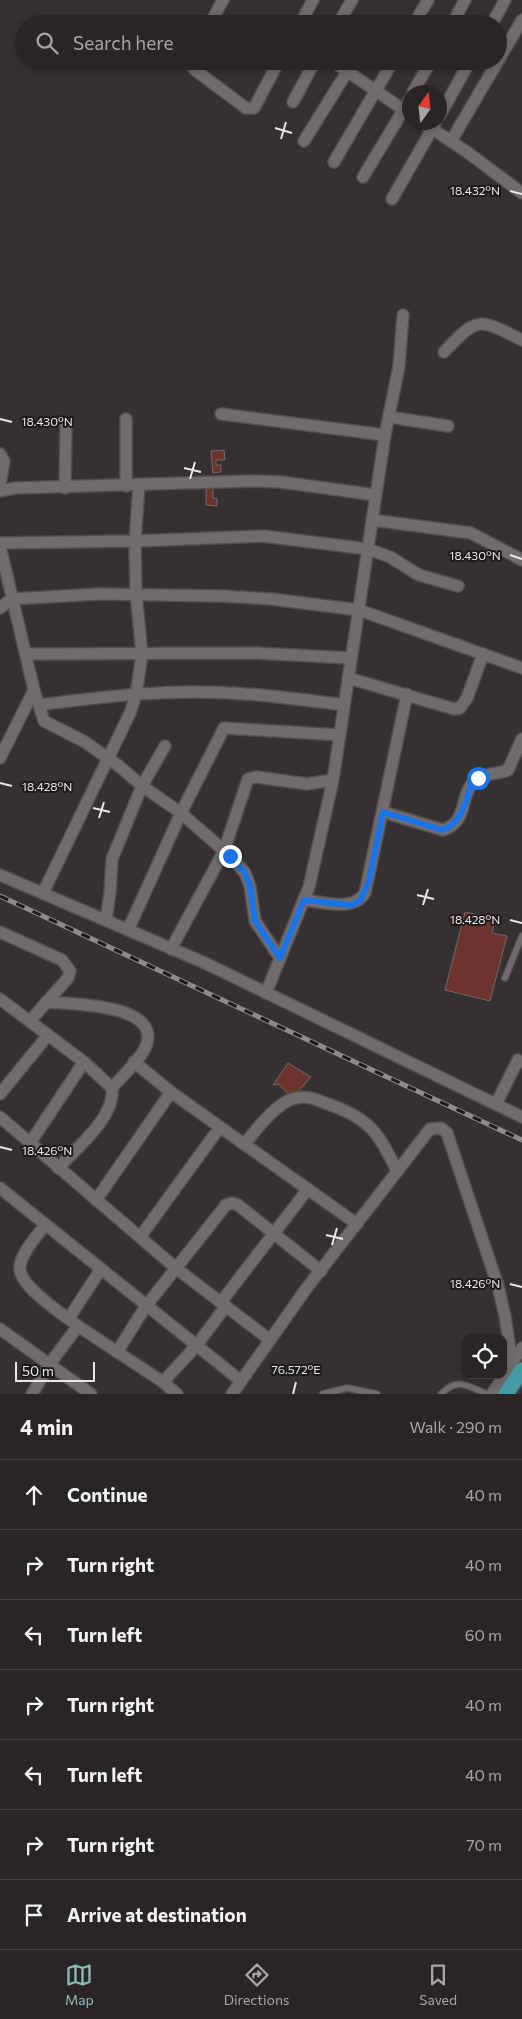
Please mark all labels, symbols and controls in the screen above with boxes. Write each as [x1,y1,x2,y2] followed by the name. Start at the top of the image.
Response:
[15,15,507,70] search box
[33,29,61,57] icon: search
[73,31,173,54] text: Search here
[402,85,447,130] north arrow
[450,183,500,197] text: 18.432°N
[21,414,73,428] text: 18.430°N
[449,548,501,562] text: 18.430°N
[467,767,490,790] route start
[22,779,72,793] text: 18.428°N
[219,845,242,868] route end
[450,912,500,926] text: 18.428°N
[22,1143,72,1157] text: 18.426°N
[450,1276,500,1290] text: 18.426°N
[462,1334,507,1379] map controls
[462,1334,507,1379] button: locate
[15,1359,95,1382] scale bar
[22,1362,54,1379] text: 50 m
[272,1362,320,1376] text: 76.572°E
[20,1414,73,1439] text: 4 min
[410,1417,502,1436] text: Walk · 290 m
[20,1481,48,1509] icon: ahead
[67,1483,147,1506] text: Continue
[465,1485,502,1504] text: 40 m
[20,1551,48,1579] icon: right
[67,1553,154,1576] text: Turn right
[465,1555,502,1574] text: 40 m
[20,1621,48,1649] icon: left
[67,1623,142,1646] text: Turn left
[465,1625,502,1644] text: 60 m
[20,1691,48,1719] icon: right
[67,1693,154,1716] text: Turn right
[465,1695,502,1714] text: 40 m
[20,1761,48,1789] icon: left
[67,1763,142,1786] text: Turn left
[465,1765,502,1784] text: 40 m
[20,1831,48,1859] icon: right
[67,1833,154,1856] text: Turn right
[466,1835,502,1854] text: 70 m
[20,1901,48,1929] icon: arrive
[67,1903,247,1926] text: Arrive at destination
[65,1961,94,2008] tab: Map
[224,1961,289,2008] tab: Directions
[419,1961,457,2008] tab: Saved

